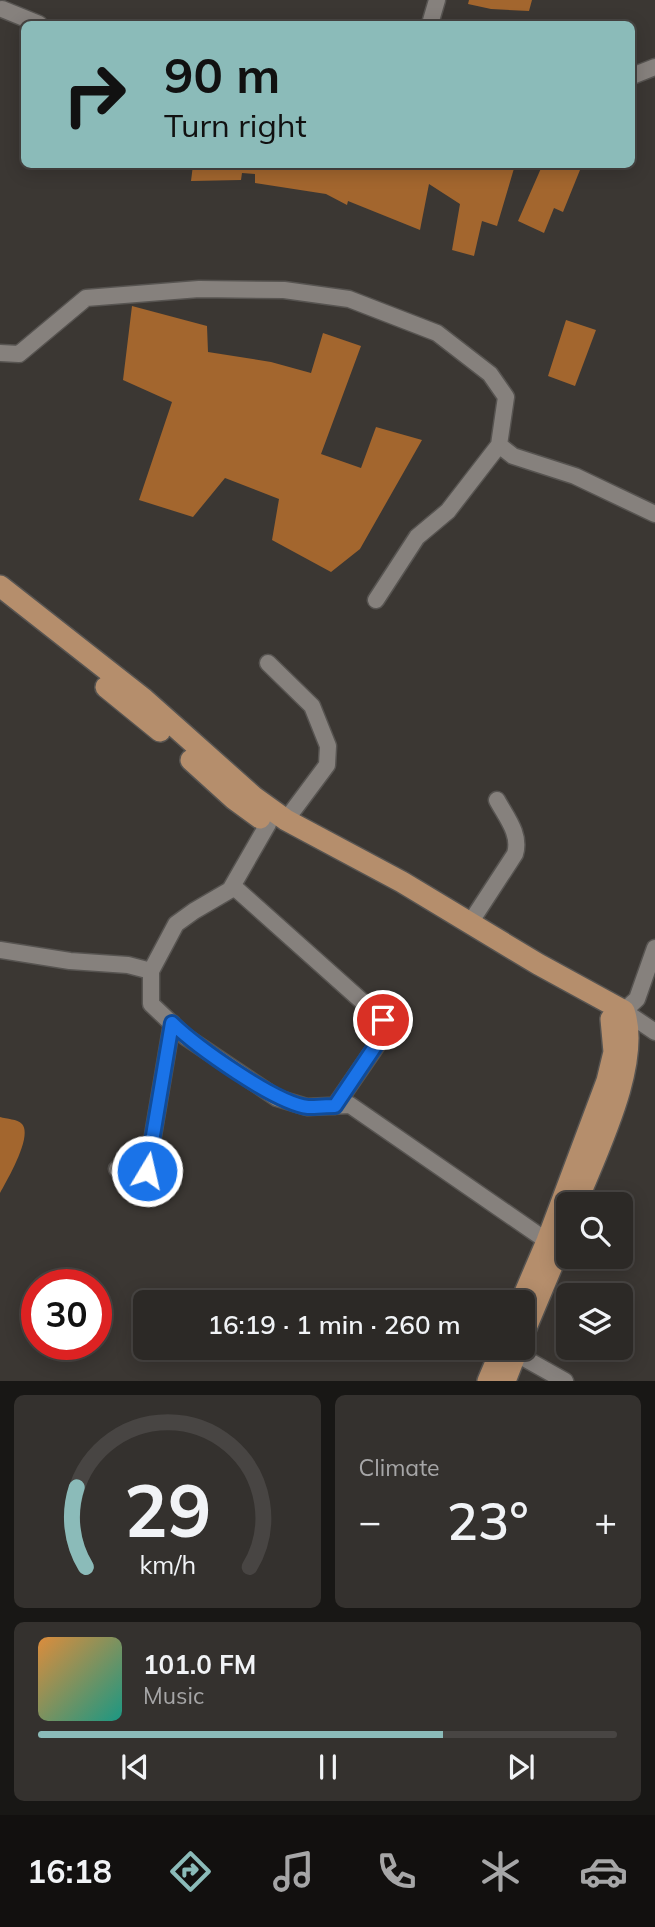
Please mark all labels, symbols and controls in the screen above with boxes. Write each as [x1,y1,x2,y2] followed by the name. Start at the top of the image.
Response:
[164,44,280,105] text: 90 m
[49,49,140,140] icon: right
[164,105,307,145] text: Turn right
[353,990,413,1050] pin
[364,1001,402,1039] icon: arrive
[110,1134,184,1208] position arrow
[556,1192,633,1360] map controls
[556,1192,633,1269] button: search
[21,1269,112,1360] speed limit sign: 30
[556,1283,633,1360] button: layers
[207,1308,461,1341] text: 16:19 · 1 min · 260 m
[359,1453,440,1482] text: Climate
[124,1465,211,1556] text: 29
[447,1488,529,1553] text: 23°
[359,1497,381,1545] text: −
[594,1497,617,1545] text: +
[139,1549,196,1580] text: km/h
[143,1648,256,1681] text: 101.0 FM
[143,1681,204,1710] text: Music
[116,1748,154,1786] icon: previous
[309,1748,347,1786] icon: pause
[502,1748,540,1786] icon: next
[166,1847,215,1896] icon: directions
[269,1847,318,1896] icon: music
[372,1847,421,1896] icon: phone
[476,1847,525,1896] icon: climate
[579,1847,628,1896] icon: car
[27,1851,112,1891] text: 16:18

